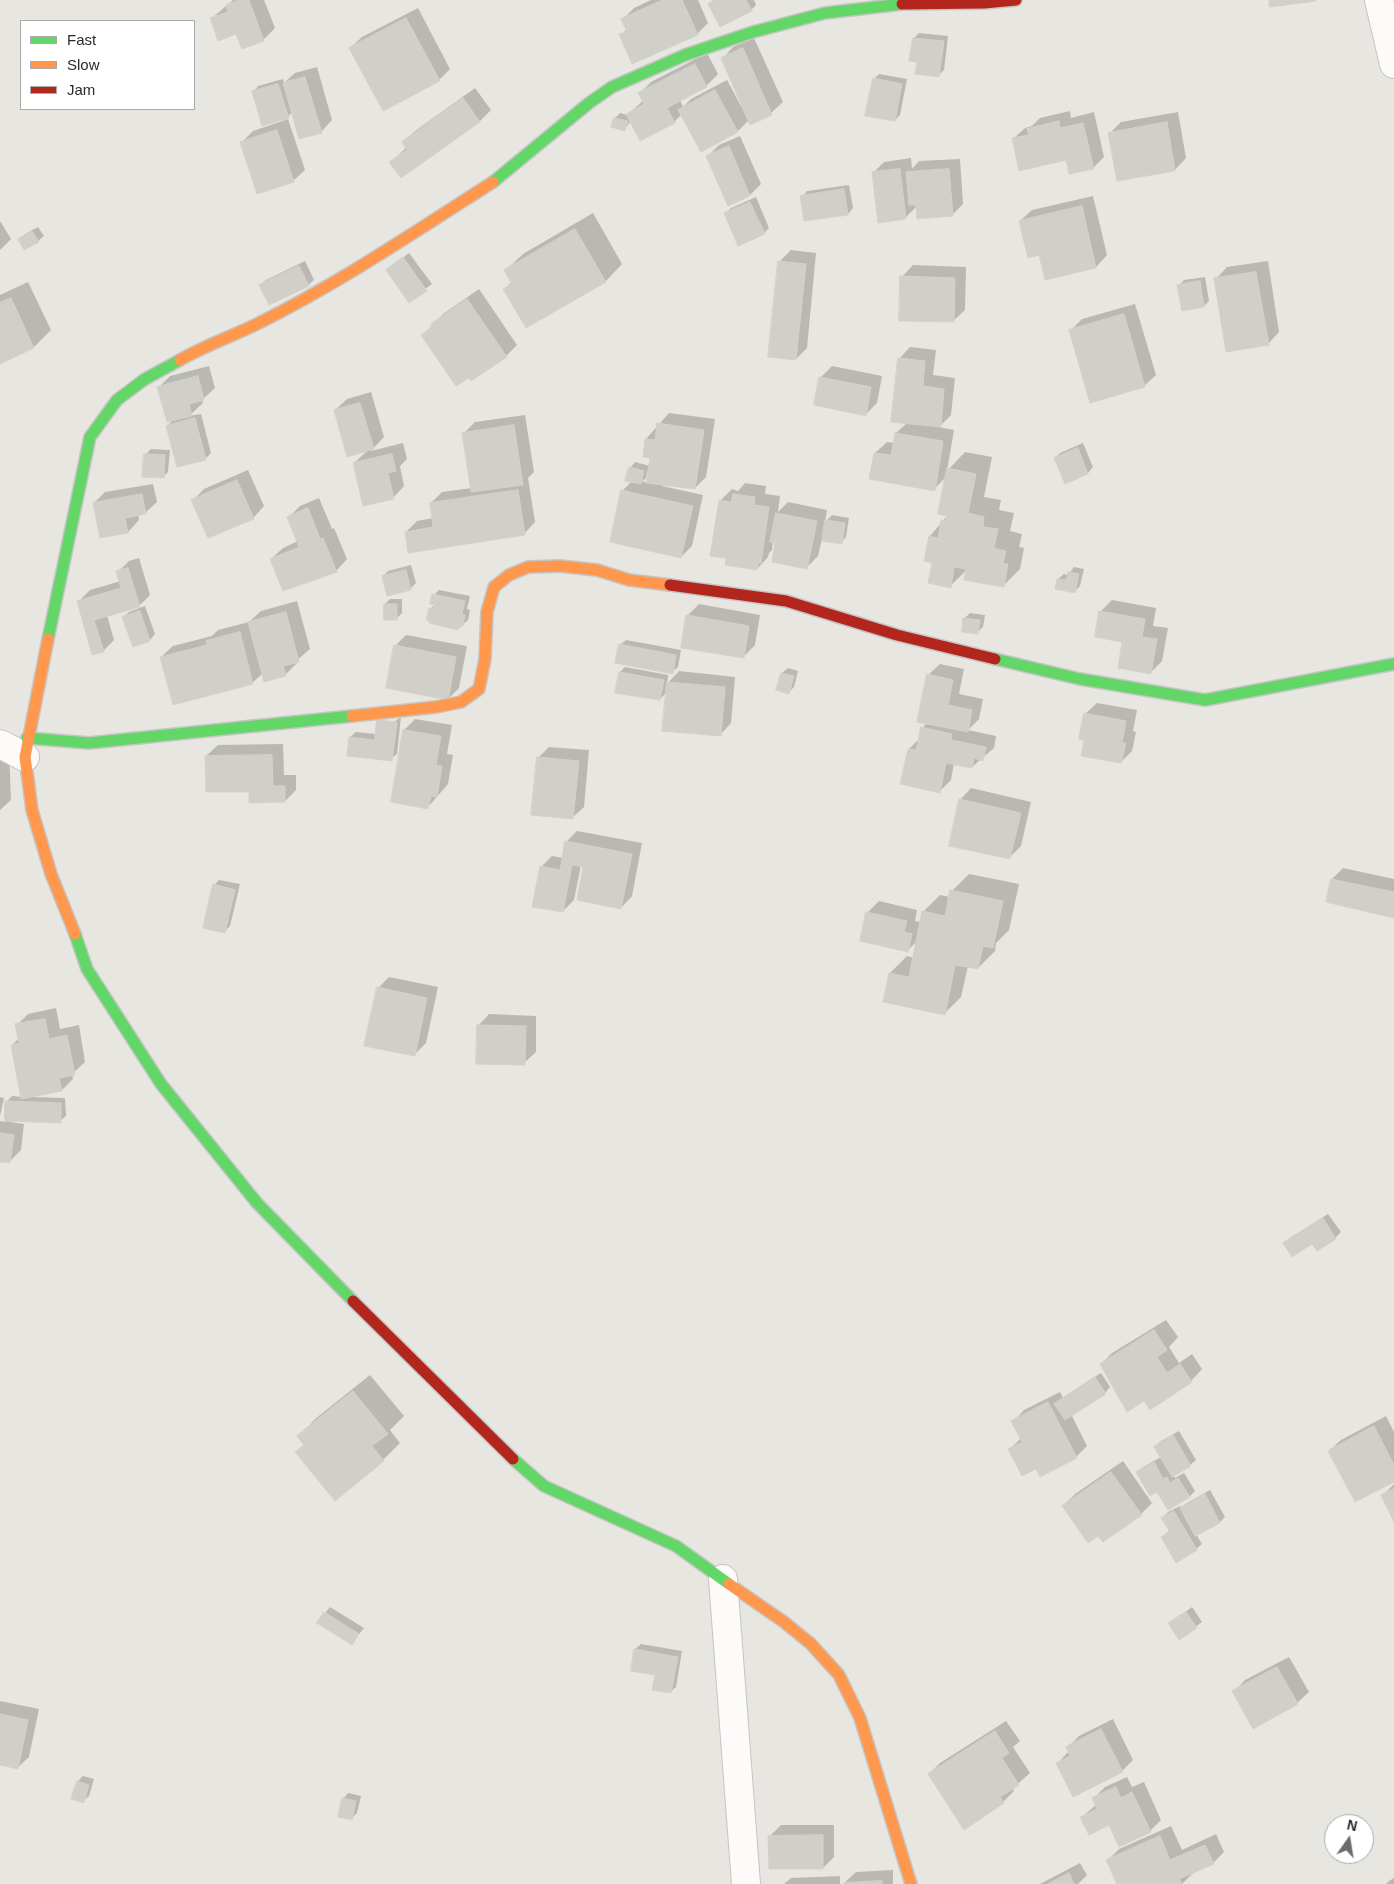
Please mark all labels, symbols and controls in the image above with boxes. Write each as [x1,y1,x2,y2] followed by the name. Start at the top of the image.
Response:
[20,20,195,110] legend
[67,31,96,48] text: Fast
[67,56,100,73] text: Slow
[67,81,95,98] text: Jam
[1324,1814,1374,1864] north arrow
[1345,1816,1359,1834] text: N

